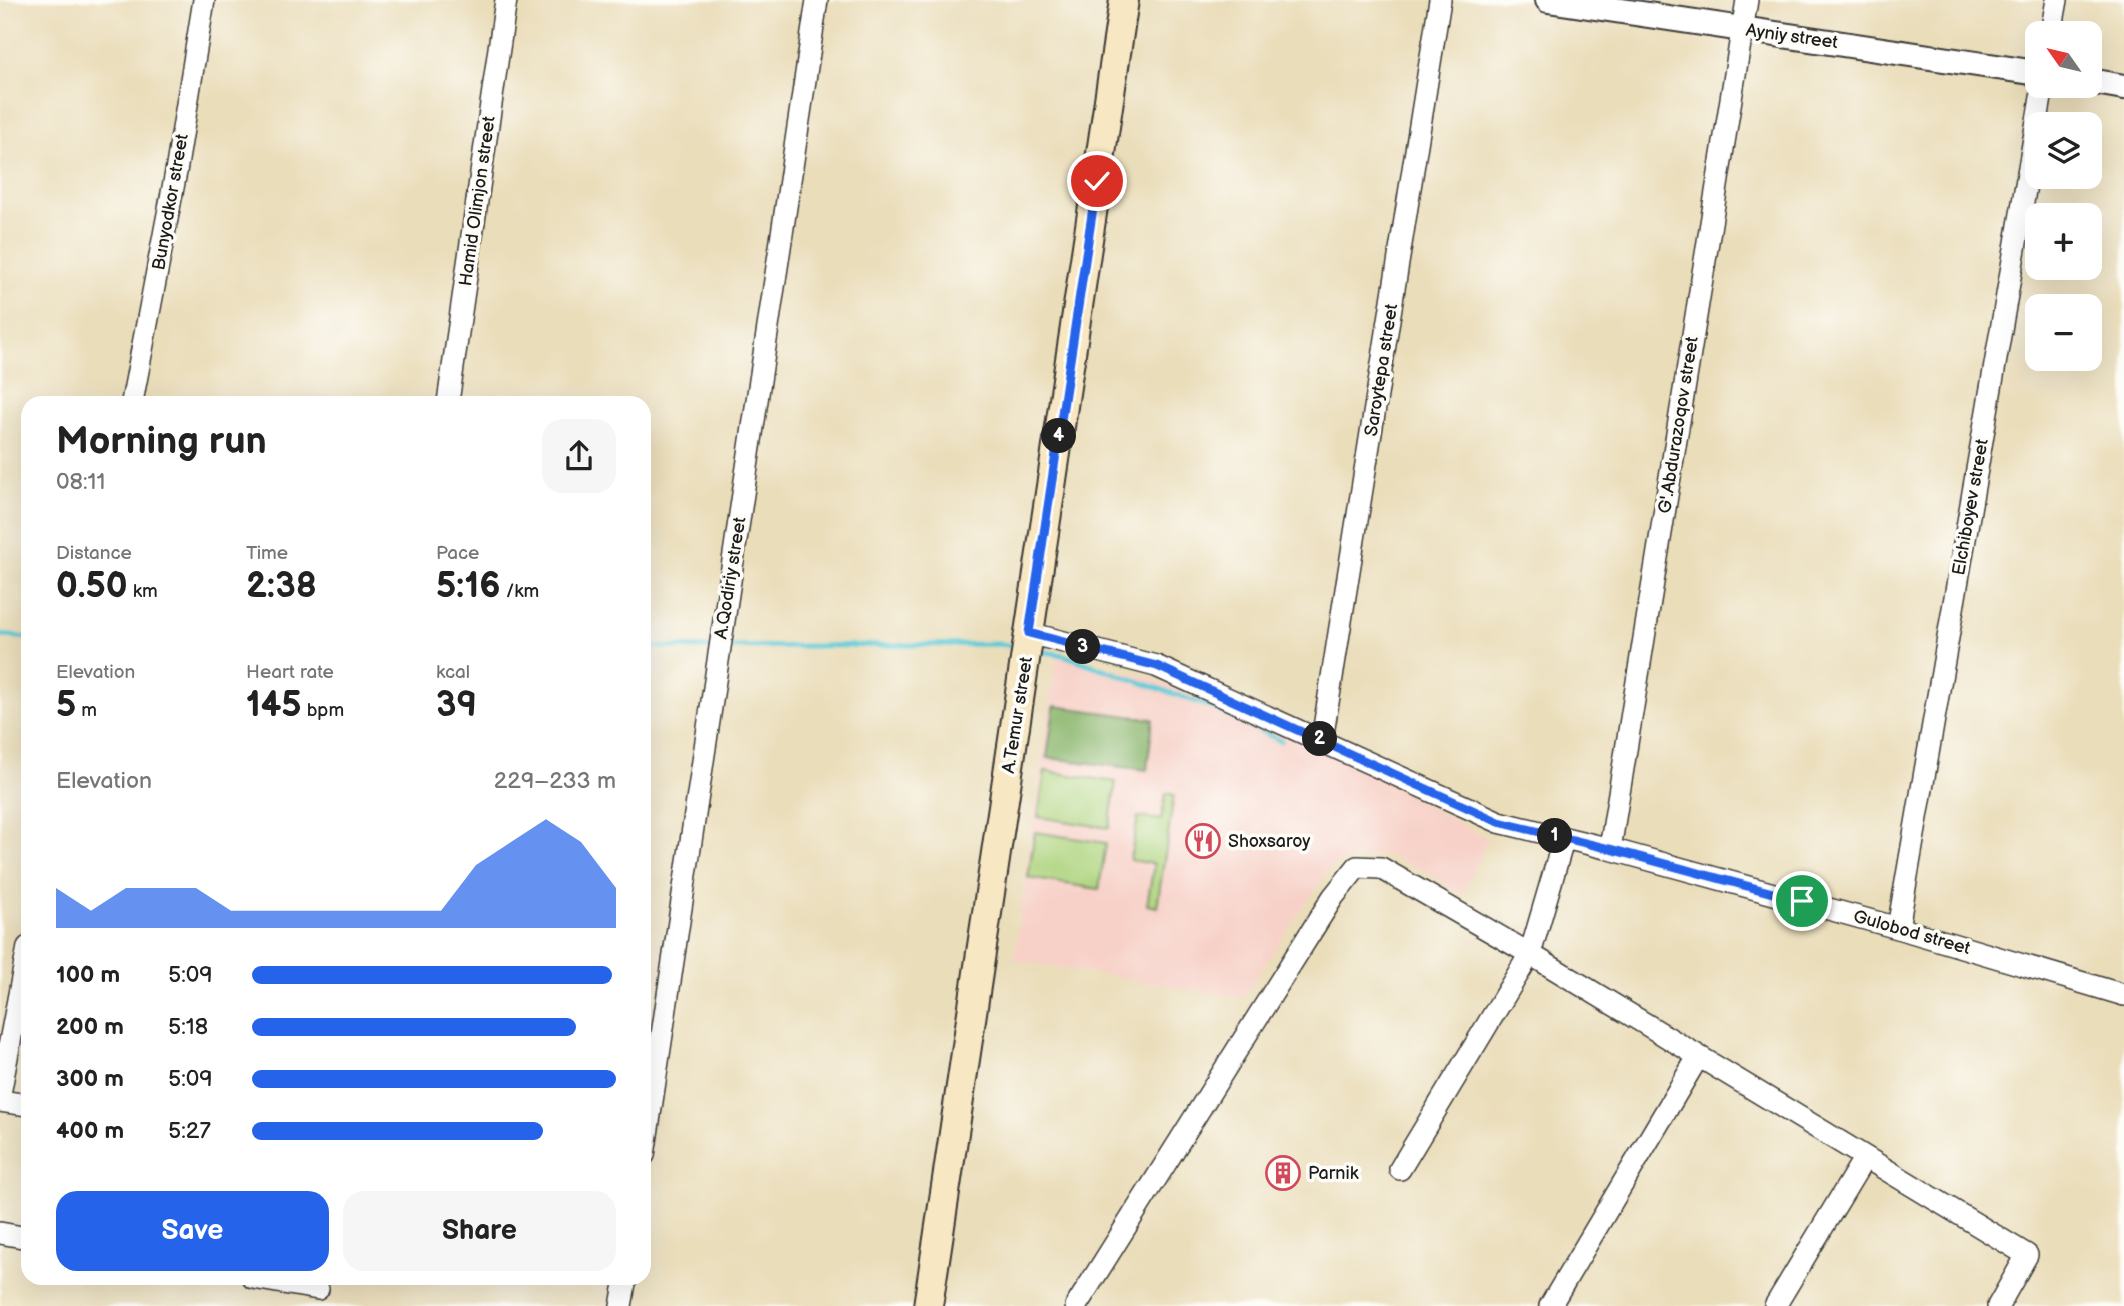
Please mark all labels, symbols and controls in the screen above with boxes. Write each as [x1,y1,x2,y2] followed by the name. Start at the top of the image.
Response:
[1745,20,1840,53] street label: Ayniy street
[2025,21,2102,98] north arrow
[2025,21,2102,371] map controls
[2025,112,2102,189] button: layers
[455,114,500,287] street label: Hamid Olimjon street
[148,132,193,272] street label: Bunyodkor street
[1067,151,1127,211] pin
[1078,162,1116,200] icon: check
[2025,203,2102,280] button: +
[2025,294,2102,371] button: −
[1361,302,1402,438] street label: Saroytepa street
[1654,335,1703,515] street label: G'.Abdurazoqov street
[1042,418,1076,453] pin: 4
[56,419,267,464] text: Morning run
[542,419,616,493] button: share
[1053,424,1064,447] text: 4
[1948,437,1993,577] street label: Elchiboyev street
[56,468,105,496] text: 08:11
[710,515,751,641] street label: A.Qodiriy street
[56,542,132,565] text: Distance
[246,542,288,565] text: Time
[436,542,479,565] text: Pace
[56,565,128,608] text: 0.50
[246,565,317,608] text: 2:38
[436,565,501,608] text: 5:16
[128,580,158,603] text: km
[501,580,539,603] text: /km
[1066,630,1100,664] pin: 3
[1077,635,1088,658] text: 3
[998,655,1037,775] street label: A.Temur street
[56,661,135,684] text: Elevation
[246,661,334,684] text: Heart rate
[436,661,470,684] text: kcal
[56,684,76,727] text: 5
[246,684,302,727] text: 145
[436,684,477,727] text: 39
[76,699,97,722] text: m
[302,699,344,722] text: bpm
[1302,722,1338,756] pin: 2
[1314,727,1325,750] text: 2
[56,767,152,795] text: Elevation
[494,767,616,795] text: 229–233 m
[1538,818,1572,854] pin: 1
[1184,822,1222,860] restaurant icon: Shoxsaroy
[1551,824,1559,847] text: 1
[1228,831,1311,852] place label: Shoxsaroy
[1772,871,1832,931] pin
[1783,882,1821,920] icon: arrive
[1851,906,1973,959] street label: Gulobod street
[56,961,120,989] text: 100 m
[168,961,213,989] text: 5:09
[56,1013,124,1041] text: 200 m
[168,1013,208,1041] text: 5:18
[56,1065,124,1093] text: 300 m
[168,1065,213,1093] text: 5:09
[56,1117,124,1145] text: 400 m
[168,1117,211,1145] text: 5:27
[1264,1154,1302,1192] building icon: Parnik
[1308,1163,1359,1184] place label: Parnik
[56,1191,329,1271] button: Save
[343,1191,616,1271] button: Share

